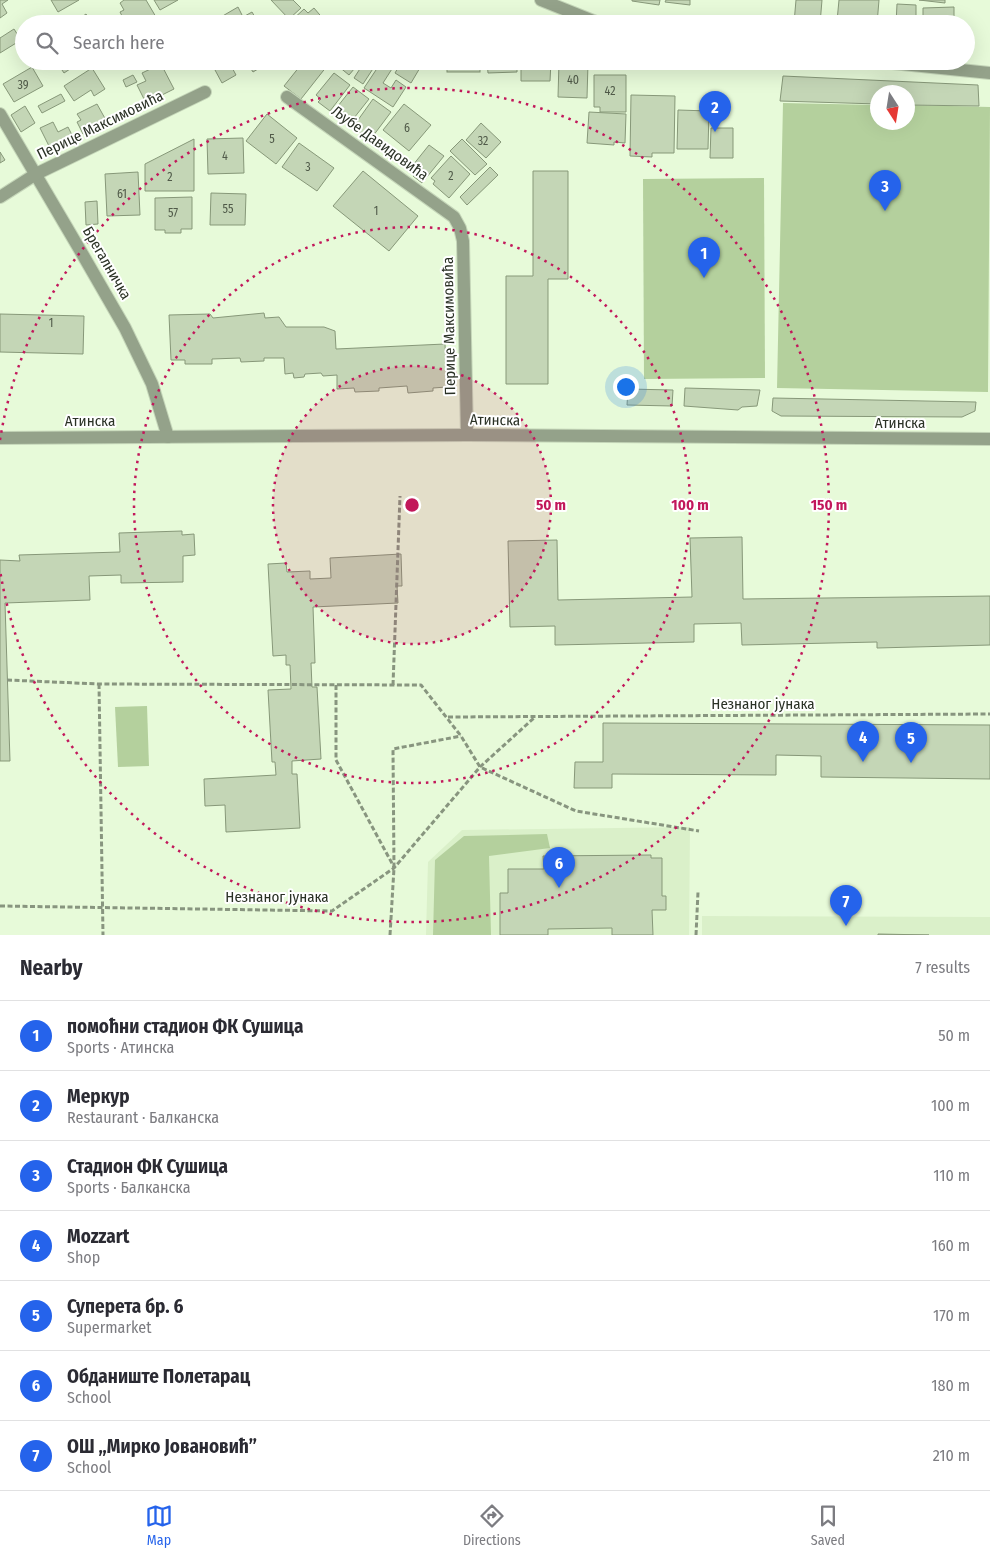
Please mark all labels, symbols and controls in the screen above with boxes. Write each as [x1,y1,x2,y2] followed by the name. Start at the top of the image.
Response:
[15,15,975,70] search box
[33,29,61,57] icon: search
[73,31,165,54] text: Search here
[567,73,579,87] house number: 40
[17,78,29,92] house number: 39
[605,84,615,98] house number: 42
[870,85,915,130] north arrow
[34,87,166,163] street label: Перице Максимовића
[699,91,731,132] pin: 2
[328,102,432,184] street label: Љубе Давидовића
[404,121,410,135] house number: 6
[269,132,275,146] house number: 5
[478,134,488,148] house number: 32
[222,149,228,163] house number: 4
[305,160,311,174] house number: 3
[448,169,454,183] house number: 2
[167,170,173,184] house number: 2
[869,170,901,211] pin: 3
[117,187,127,201] house number: 61
[223,202,234,216] house number: 55
[374,204,378,218] house number: 1
[168,206,178,220] house number: 57
[79,223,135,303] street label: Брегалничка
[688,237,720,278] pin: 1
[439,257,459,395] street label: Перице Максимовића
[49,316,53,330] house number: 1
[613,374,639,400] your location
[470,411,520,429] street label: Атинска
[65,412,115,430] street label: Атинска
[875,414,925,432] street label: Атинска
[403,496,421,514] centre of rings
[536,496,566,514] text: 50 m
[671,496,709,514] text: 100 m
[811,496,847,514] text: 150 m
[711,695,815,713] street label: Незнаног јунака
[847,721,879,762] pin: 4
[895,722,927,763] pin: 5
[543,847,575,888] pin: 6
[830,885,862,926] pin: 7
[225,888,329,906] street label: Незнаног јунака
[20,955,82,981] text: Nearby
[915,958,970,977] text: 7 results
[67,1015,303,1038] text: помоћни стадион ФК Сушица
[33,1026,39,1045] text: 1
[938,1026,970,1045] text: 50 m
[67,1038,174,1057] text: Sports · Атинска
[67,1085,130,1108] text: Меркур
[32,1096,40,1115] text: 2
[931,1096,970,1115] text: 100 m
[67,1108,219,1127] text: Restaurant · Балканска
[67,1155,228,1178] text: Стадион ФК Сушица
[32,1166,40,1185] text: 3
[933,1166,970,1185] text: 110 m
[67,1178,190,1197] text: Sports · Балканска
[67,1225,129,1248] text: Mozzart
[32,1236,40,1255] text: 4
[931,1236,970,1255] text: 160 m
[67,1248,100,1267] text: Shop
[67,1295,184,1318] text: Суперета бр. 6
[32,1306,40,1325] text: 5
[933,1306,970,1325] text: 170 m
[67,1318,151,1337] text: Supermarket
[67,1365,250,1388] text: Обданиште Полетарац
[32,1376,40,1395] text: 6
[931,1376,970,1395] text: 180 m
[67,1388,111,1407] text: School
[67,1435,257,1458] text: ОШ „Мирко Јовановић”
[33,1446,39,1465] text: 7
[933,1446,970,1465] text: 210 m
[67,1458,111,1477] text: School
[145,1502,173,1549] tab: Map
[463,1502,521,1549] tab: Directions
[811,1502,845,1549] tab: Saved

